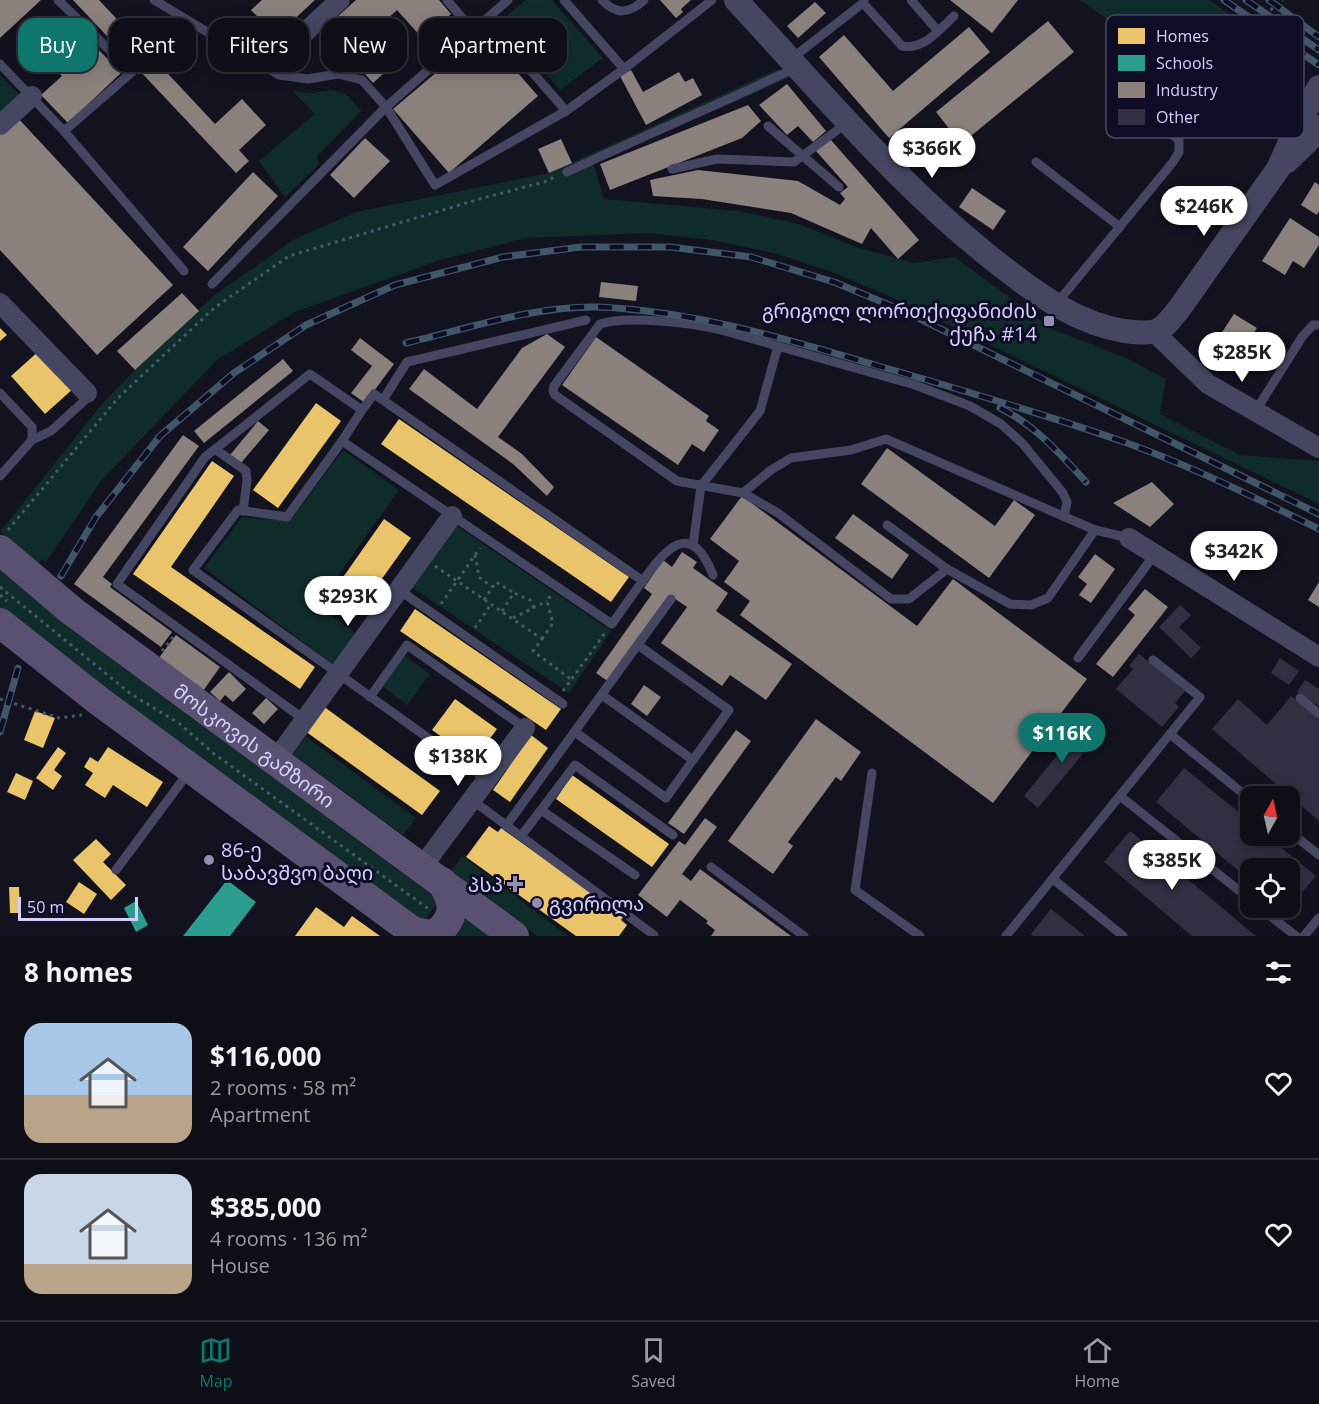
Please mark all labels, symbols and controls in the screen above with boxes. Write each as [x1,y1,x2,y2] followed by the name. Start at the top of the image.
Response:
[1106,15,1304,138] legend
[18,18,97,72] chip: Buy
[109,18,196,72] chip: Rent
[208,18,309,72] chip: Filters
[321,18,407,72] chip: New
[419,18,567,72] chip: Apartment
[1156,25,1209,47] text: Homes
[1156,52,1213,74] text: Schools
[1156,79,1219,101] text: Industry
[1156,106,1200,128] text: Other
[890,128,974,179] pin: $366K
[902,134,962,161] text: $366K
[1162,186,1246,237] pin: $246K
[1174,192,1234,219] text: $246K
[762,297,1038,347] place label: გრიგოლ ლორთქიფანიძის ქუჩა #14
[1042,314,1056,328] marker: გრიგოლ ლორთქიფანიძის ქუჩა #14
[1200,332,1284,383] pin: $285K
[1212,338,1272,365] text: $285K
[1192,531,1276,582] pin: $342K
[1204,537,1264,564] text: $342K
[306,576,390,627] pin: $293K
[318,582,378,609] text: $293K
[169,677,341,814] street label: მოსკოვის გამზირი
[1020,713,1104,764] pin: $116K
[1032,719,1092,746] text: $116K
[416,736,500,787] pin: $138K
[428,742,488,769] text: $138K
[1240,786,1300,846] north arrow
[1240,786,1300,918] map controls
[221,836,373,886] place label: 86-ე საბავშვო ბაღი
[1130,840,1214,891] pin: $385K
[1142,846,1202,873] text: $385K
[202,853,216,867] marker: 86-ე საბავშვო ბაღი
[1240,858,1300,918] button: locate
[468,871,503,898] place label: პსპ
[508,877,522,891] marker: პსპ
[549,890,644,917] place label: გვირილა
[18,894,138,922] scale bar
[27,896,64,918] text: 50 m
[530,896,544,910] marker: გვირილა
[24,954,133,990] text: 8 homes
[1262,956,1295,989] icon: filters
[210,1038,321,1074] text: $116,000
[72,1047,144,1119] icon: home
[1262,1067,1295,1100] icon: heart
[210,1074,356,1101] text: 2 rooms · 58 m²
[210,1101,310,1128] text: Apartment
[210,1189,321,1225] text: $385,000
[72,1198,144,1270] icon: home
[1262,1218,1295,1251] icon: heart
[210,1225,368,1252] text: 4 rooms · 136 m²
[210,1252,270,1279] text: House
[199,1334,232,1392] tab: Map
[631,1334,676,1392] tab: Saved
[1074,1334,1120,1392] tab: Home

